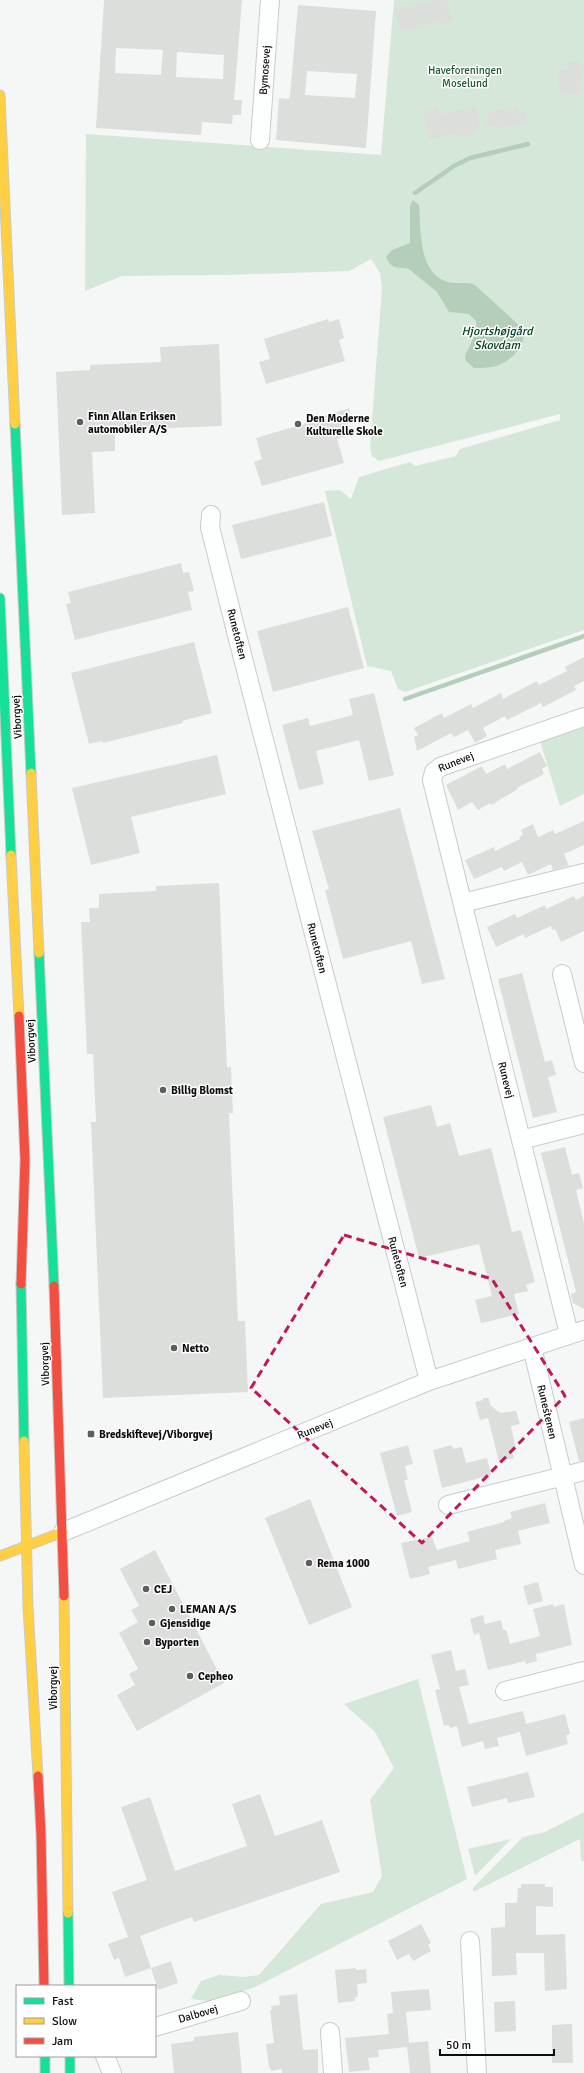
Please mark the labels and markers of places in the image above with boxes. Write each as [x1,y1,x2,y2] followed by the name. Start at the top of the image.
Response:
[88,410,176,436] place label: Finn Allan Eriksen automobiler A/S
[306,412,383,438] place label: Den Moderne Kulturelle Skole
[75,417,85,427] marker: Finn Allan Eriksen automobiler A/S
[293,419,303,429] marker: Den Moderne Kulturelle Skole
[171,1084,233,1097] place label: Billig Blomst
[158,1085,168,1095] marker: Billig Blomst
[182,1342,209,1355] place label: Netto
[169,1343,179,1353] marker: Netto
[99,1428,213,1441] place label: Bredskiftevej/Viborgvej
[86,1429,96,1439] marker: Bredskiftevej/Viborgvej
[317,1557,370,1570] place label: Rema 1000
[304,1558,314,1568] marker: Rema 1000
[154,1583,172,1596] place label: CEJ
[141,1584,151,1594] marker: CEJ
[180,1603,236,1616] place label: LEMAN A/S
[167,1604,177,1614] marker: LEMAN A/S
[160,1617,211,1630] place label: Gjensidige
[147,1618,157,1628] marker: Gjensidige
[155,1636,199,1649] place label: Byporten
[142,1637,152,1647] marker: Byporten
[198,1670,233,1683] place label: Cepheo
[185,1671,195,1681] marker: Cepheo

